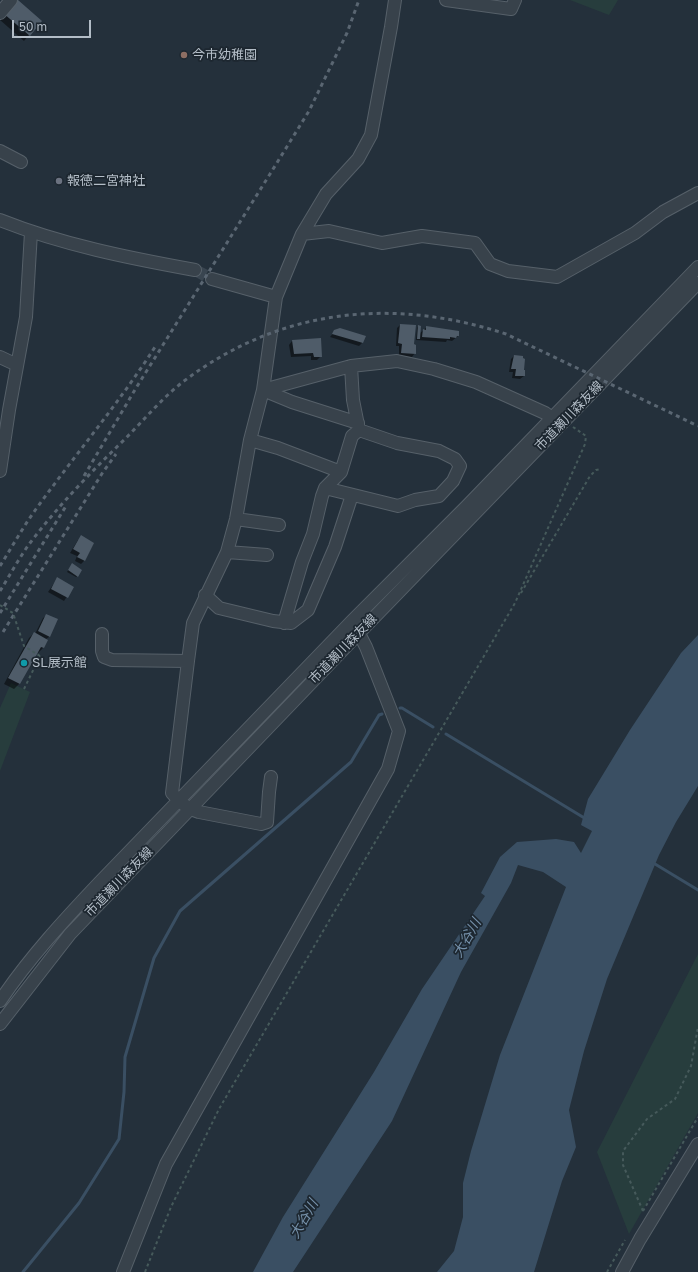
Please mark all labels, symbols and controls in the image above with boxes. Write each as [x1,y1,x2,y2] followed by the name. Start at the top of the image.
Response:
[14,12,93,38] scale bar
[19,19,47,34] text: 50 m
[192,47,257,63] place label: 今市幼稚園
[179,50,189,60] marker: 今市幼稚園
[67,173,145,189] place label: 報徳二宮神社
[54,176,64,186] marker: 報徳二宮神社
[532,378,606,454] street label: 市道瀬川森友線
[306,611,380,687] street label: 市道瀬川森友線
[32,655,87,671] place label: SL展示館
[19,658,29,668] marker: SL展示館
[82,844,156,920] street label: 市道瀬川森友線
[449,916,485,960] water label: 大谷川
[286,1197,322,1241] water label: 大谷川

